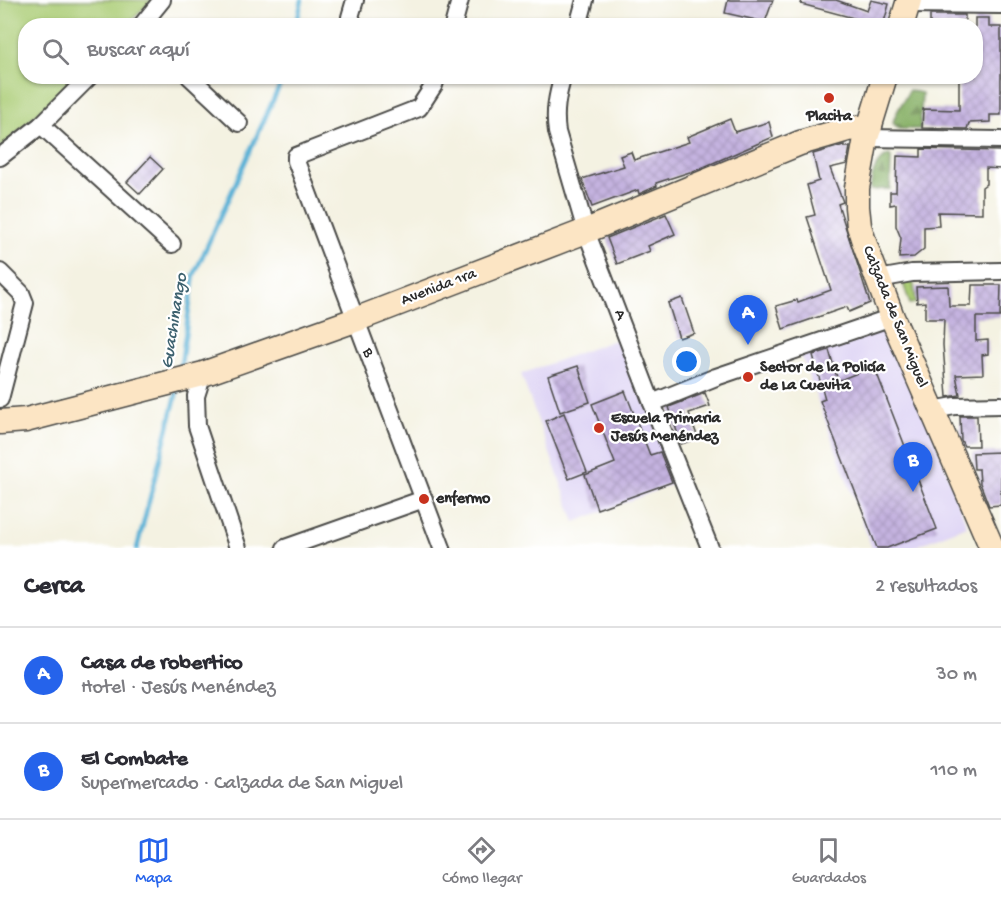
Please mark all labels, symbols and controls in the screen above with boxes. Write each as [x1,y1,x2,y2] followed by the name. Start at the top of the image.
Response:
[18,18,983,84] search box
[39,35,72,68] icon: search
[87,38,190,64] text: Buscar aquí
[822,91,836,105] marker: Placita
[805,108,853,127] place label: Placita
[857,243,931,391] street label: Calzada de San Miguel
[399,265,480,311] street label: Avenida 1ra
[157,271,193,370] water label: Guachinango
[728,296,768,345] pin: A
[608,307,630,324] street label: A
[356,345,378,361] street label: B
[672,347,701,376] your location
[760,359,886,396] place label: Sector de la Policía de La Cuevita
[741,370,755,384] marker: Sector de la Policía de La Cuevita
[610,410,722,447] place label: Escuela Primaria Jesús Menéndez
[592,421,606,435] marker: Escuela Primaria Jesús Menéndez
[894,442,932,492] pin: B
[435,489,491,509] place label: enfermo
[417,492,431,506] marker: enfermo
[24,572,84,603] text: Cerca
[875,576,977,599] text: 2 resultados
[81,651,243,677] text: Casa de robertico
[38,664,49,687] text: A
[936,664,977,687] text: 30 m
[81,677,276,700] text: Hotel · Jesús Menéndez
[81,747,188,773] text: El Combate
[38,760,49,783] text: B
[931,760,977,783] text: 110 m
[81,773,403,796] text: Supermercado · Calzada de San Miguel
[135,834,172,889] tab: Mapa
[442,834,522,889] tab: Cómo llegar
[792,834,866,889] tab: Guardados

